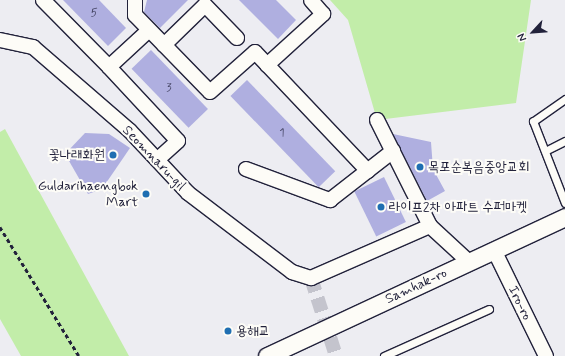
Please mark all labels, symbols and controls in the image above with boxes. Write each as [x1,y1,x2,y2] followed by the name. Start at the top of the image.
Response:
[90,7,98,21] house number: 5
[513,12,553,52] north arrow
[514,31,530,44] text: N
[166,82,172,96] house number: 3
[119,122,189,194] street label: Seomnaru-gil
[279,127,285,141] house number: 1
[49,147,105,163] place label: 꽃나래화원
[108,150,118,160] marker: 꽃나래화원
[428,159,529,175] place label: 목포순복음중앙교회
[415,162,425,172] marker: 목포순복음중앙교회
[38,178,138,210] place label: Guldarihaengbok Mart
[141,189,151,199] marker: Guldarihaengbok Mart
[389,199,527,215] place label: 라이프2차 아파트 수퍼마켓
[376,202,386,212] marker: 라이프2차 아파트 수퍼마켓
[383,264,449,308] street label: Samhak-ro
[505,283,535,323] street label: Iro-ro
[236,323,270,339] place label: 용해교
[223,326,233,336] marker: 용해교

